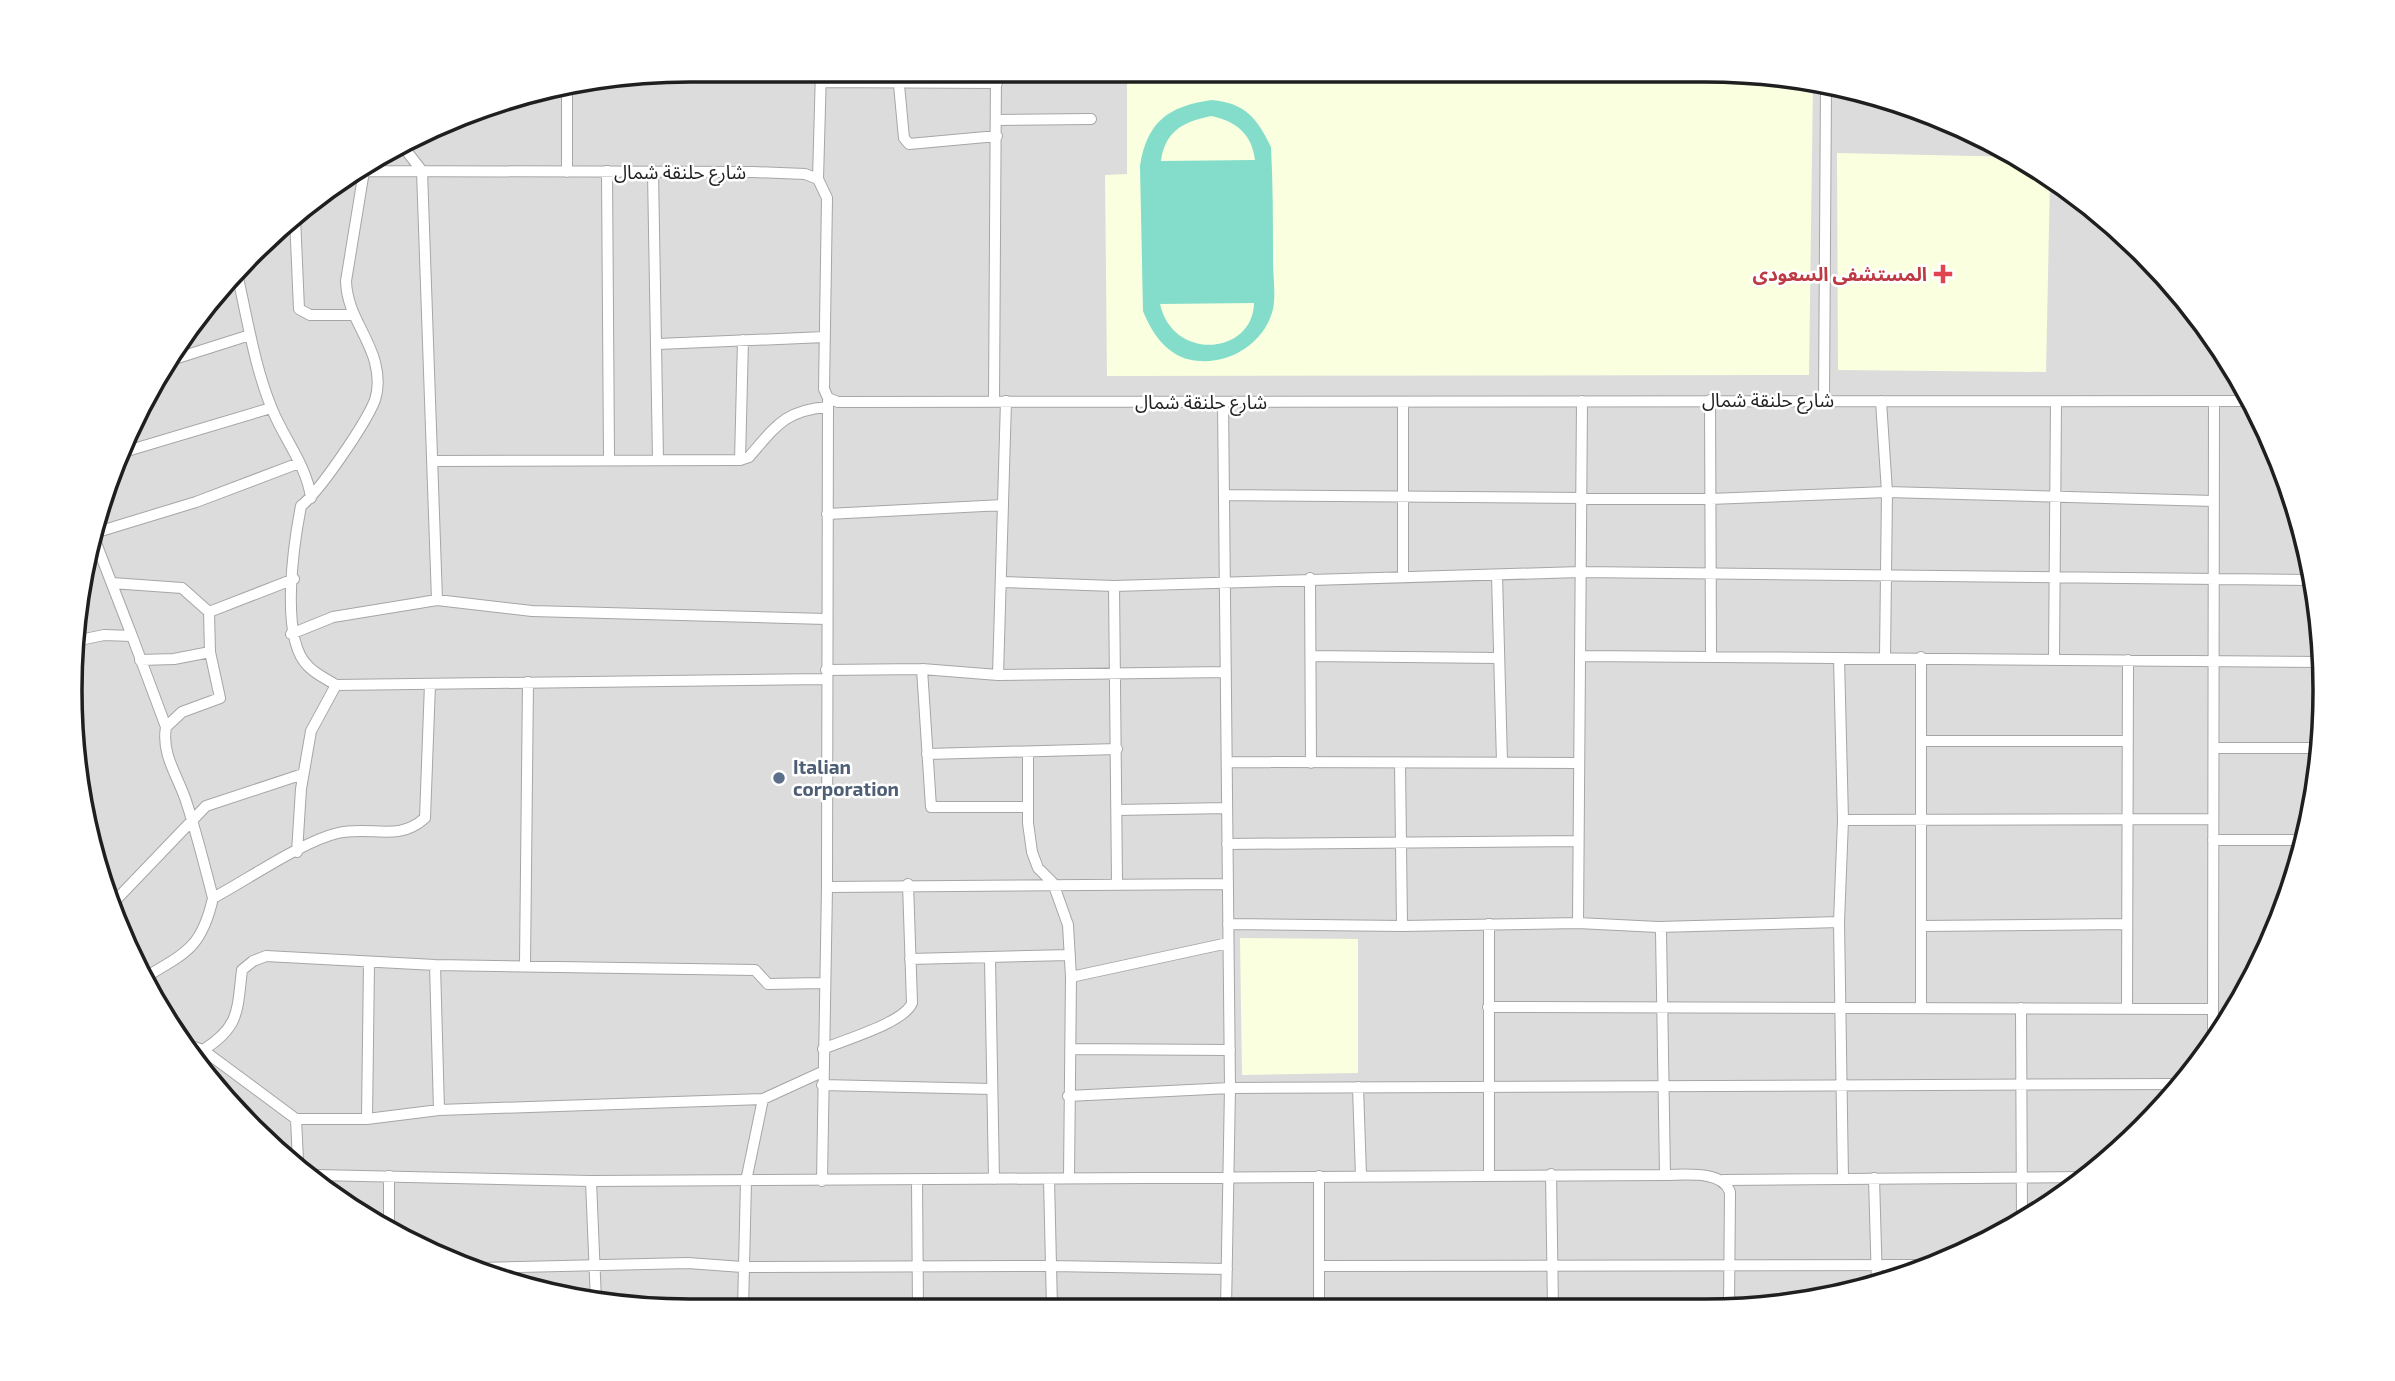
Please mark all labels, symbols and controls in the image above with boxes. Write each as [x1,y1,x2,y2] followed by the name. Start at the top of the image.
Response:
[614,160,746,186] street label: شارع حلنقة شمال
[1752,262,1927,285] place label: المستشفى السعودى
[1933,264,1953,284] marker: المستشفى السعودى
[1702,388,1834,414] street label: شارع حلنقة شمال
[1135,390,1267,416] street label: شارع حلنقة شمال
[793,755,899,800] place label: Italian corporation
[771,770,787,786] marker: Italian corporation

